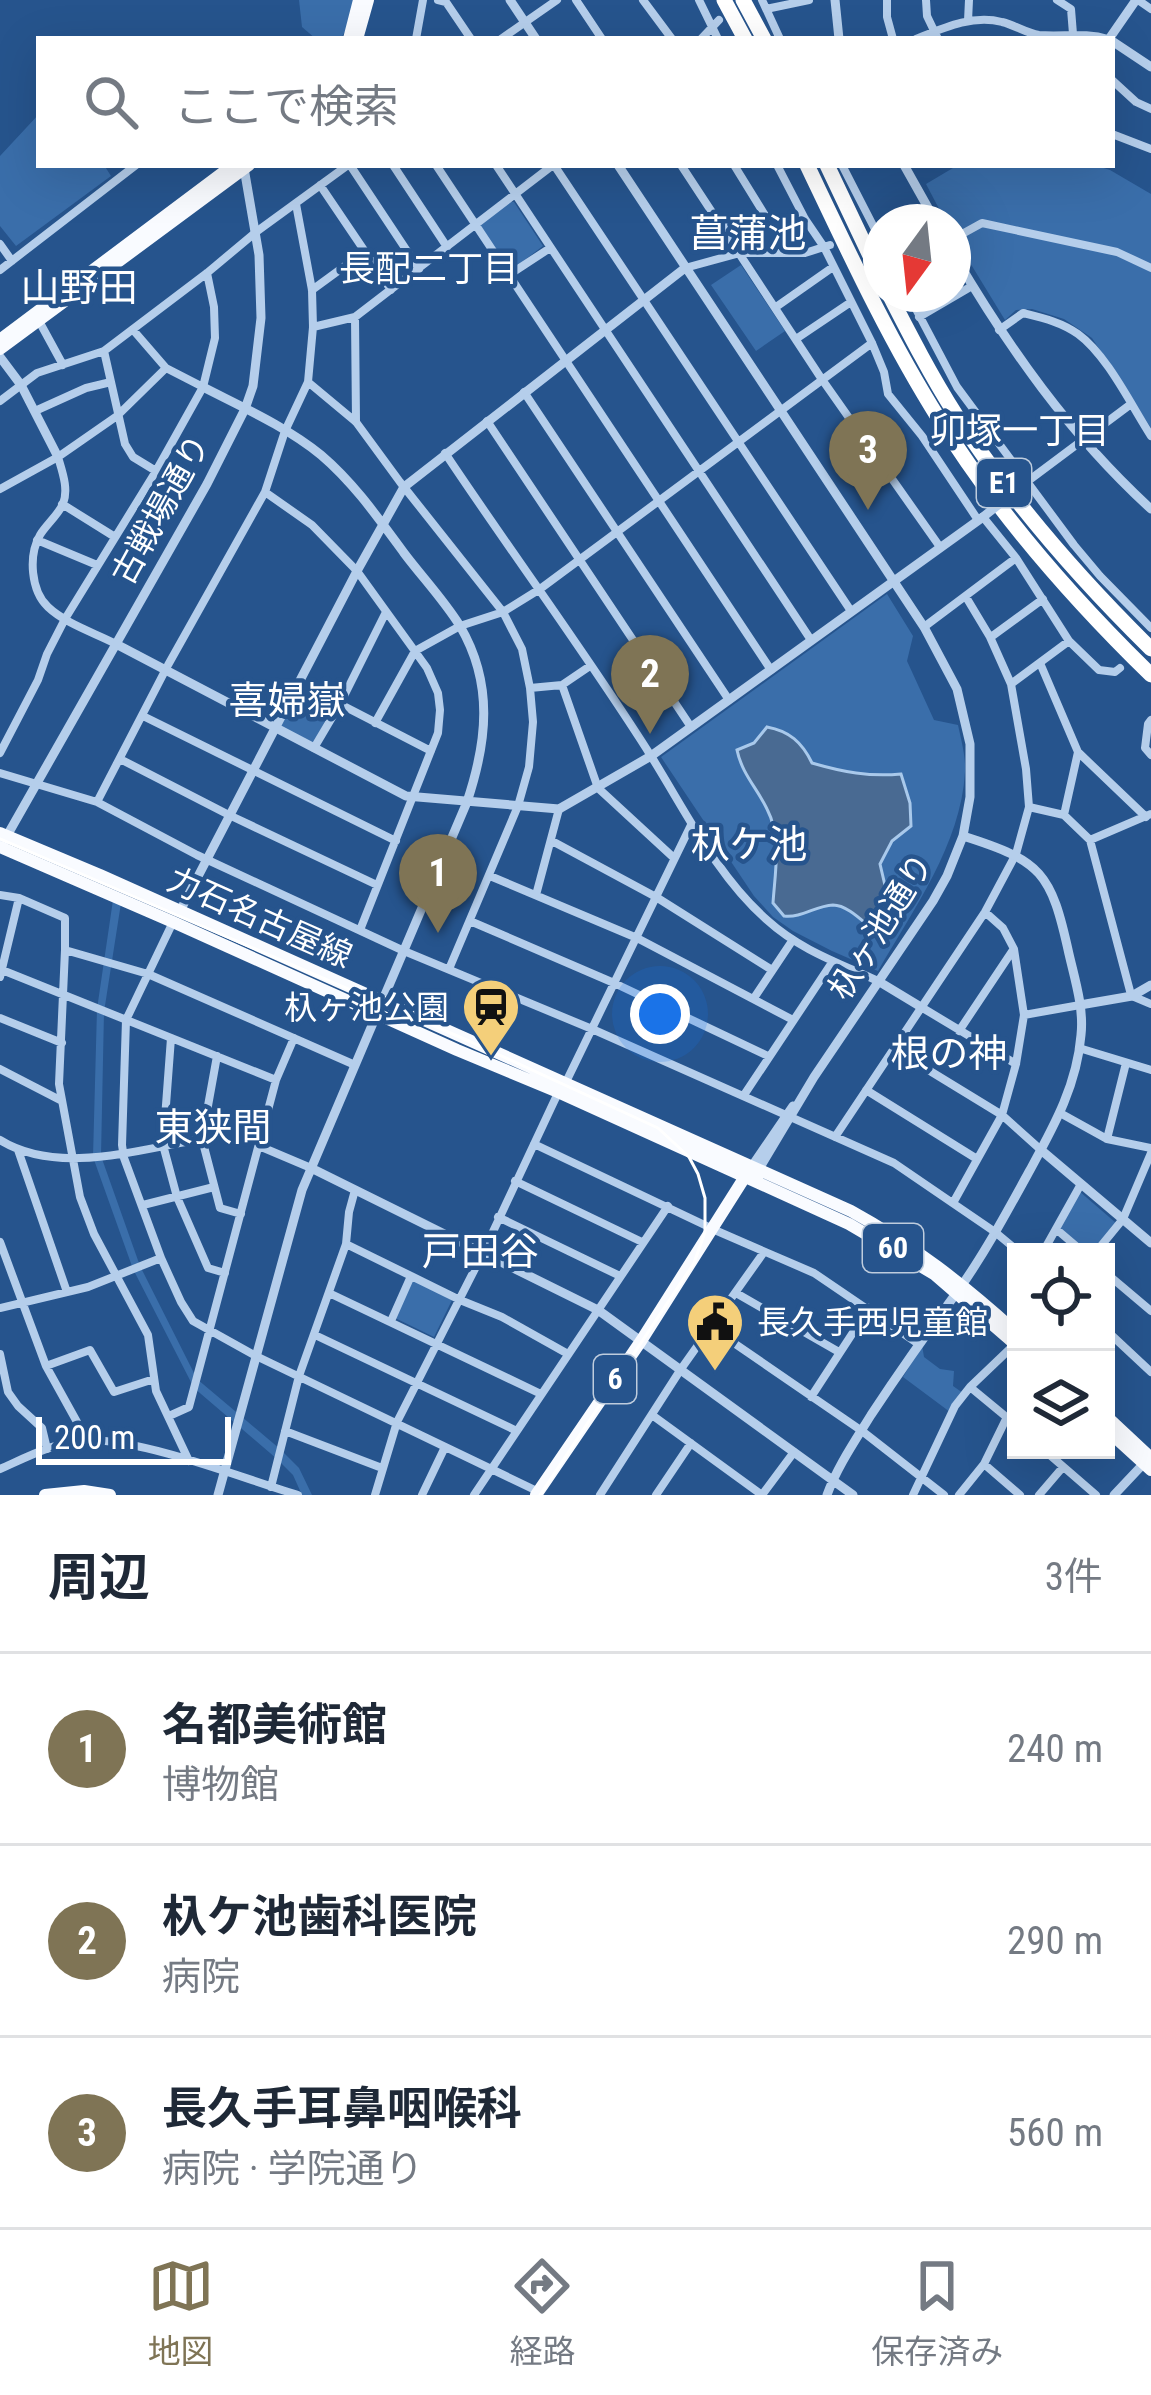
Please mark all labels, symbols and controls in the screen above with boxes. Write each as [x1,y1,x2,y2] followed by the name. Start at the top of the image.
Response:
[36,36,1115,168] search box
[78,69,144,135] icon: search
[174,80,399,133] text: ここで検索
[863,204,971,312] north arrow
[689,211,807,257] district label: 菖蒲池
[339,248,519,290] district label: 長配二丁目
[20,265,138,311] district label: 山野田
[930,410,1110,452] district label: 卯塚一丁目
[829,411,907,510] pin: 3
[103,428,217,591] street label: 古戦場通り
[977,459,1031,507] road number: E1
[611,635,689,734] pin: 2
[228,678,346,724] district label: 喜婦嶽
[690,822,808,868] district label: 杁ケ池
[399,834,477,933] pin: 1
[820,846,941,1007] street label: 杁ヶ池通り
[161,859,358,976] street label: 力石名古屋線
[460,976,522,1058] station icon: 杁ヶ池公園
[630,984,690,1044] your location
[284,988,449,1027] place label: 杁ヶ池公園
[890,1031,1008,1077] district label: 根の神
[154,1105,272,1151] district label: 東狭間
[863,1224,923,1272] road number: 60
[421,1229,539,1275] district label: 戸田谷
[1007,1243,1115,1459] map controls
[1007,1243,1115,1351] button: locate
[684,1291,746,1373] public building icon: 長久手西児童館
[757,1303,988,1342] place label: 長久手西児童館
[1007,1351,1115,1459] button: layers
[594,1355,636,1403] road number: 6
[36,1411,231,1464] scale bar
[54,1418,135,1457] text: 200 m
[48,1548,150,1607] text: 周辺
[1045,1554,1103,1600] text: 3件
[162,1698,387,1751] text: 名都美術館
[77,1726,97,1772] text: 1
[1007,1726,1103,1772] text: 240 m
[162,1762,279,1808] text: 博物館
[162,1890,477,1943] text: 杁ケ池歯科医院
[77,1918,97,1964] text: 2
[1007,1918,1103,1964] text: 290 m
[162,1954,240,2000] text: 病院
[162,2082,522,2135] text: 長久手耳鼻咽喉科
[77,2110,97,2156] text: 3
[1007,2110,1103,2156] text: 560 m
[162,2146,423,2192] text: 病院 · 学院通り
[148,2253,214,2373] tab: 地図
[509,2253,575,2373] tab: 経路
[871,2253,1003,2373] tab: 保存済み

